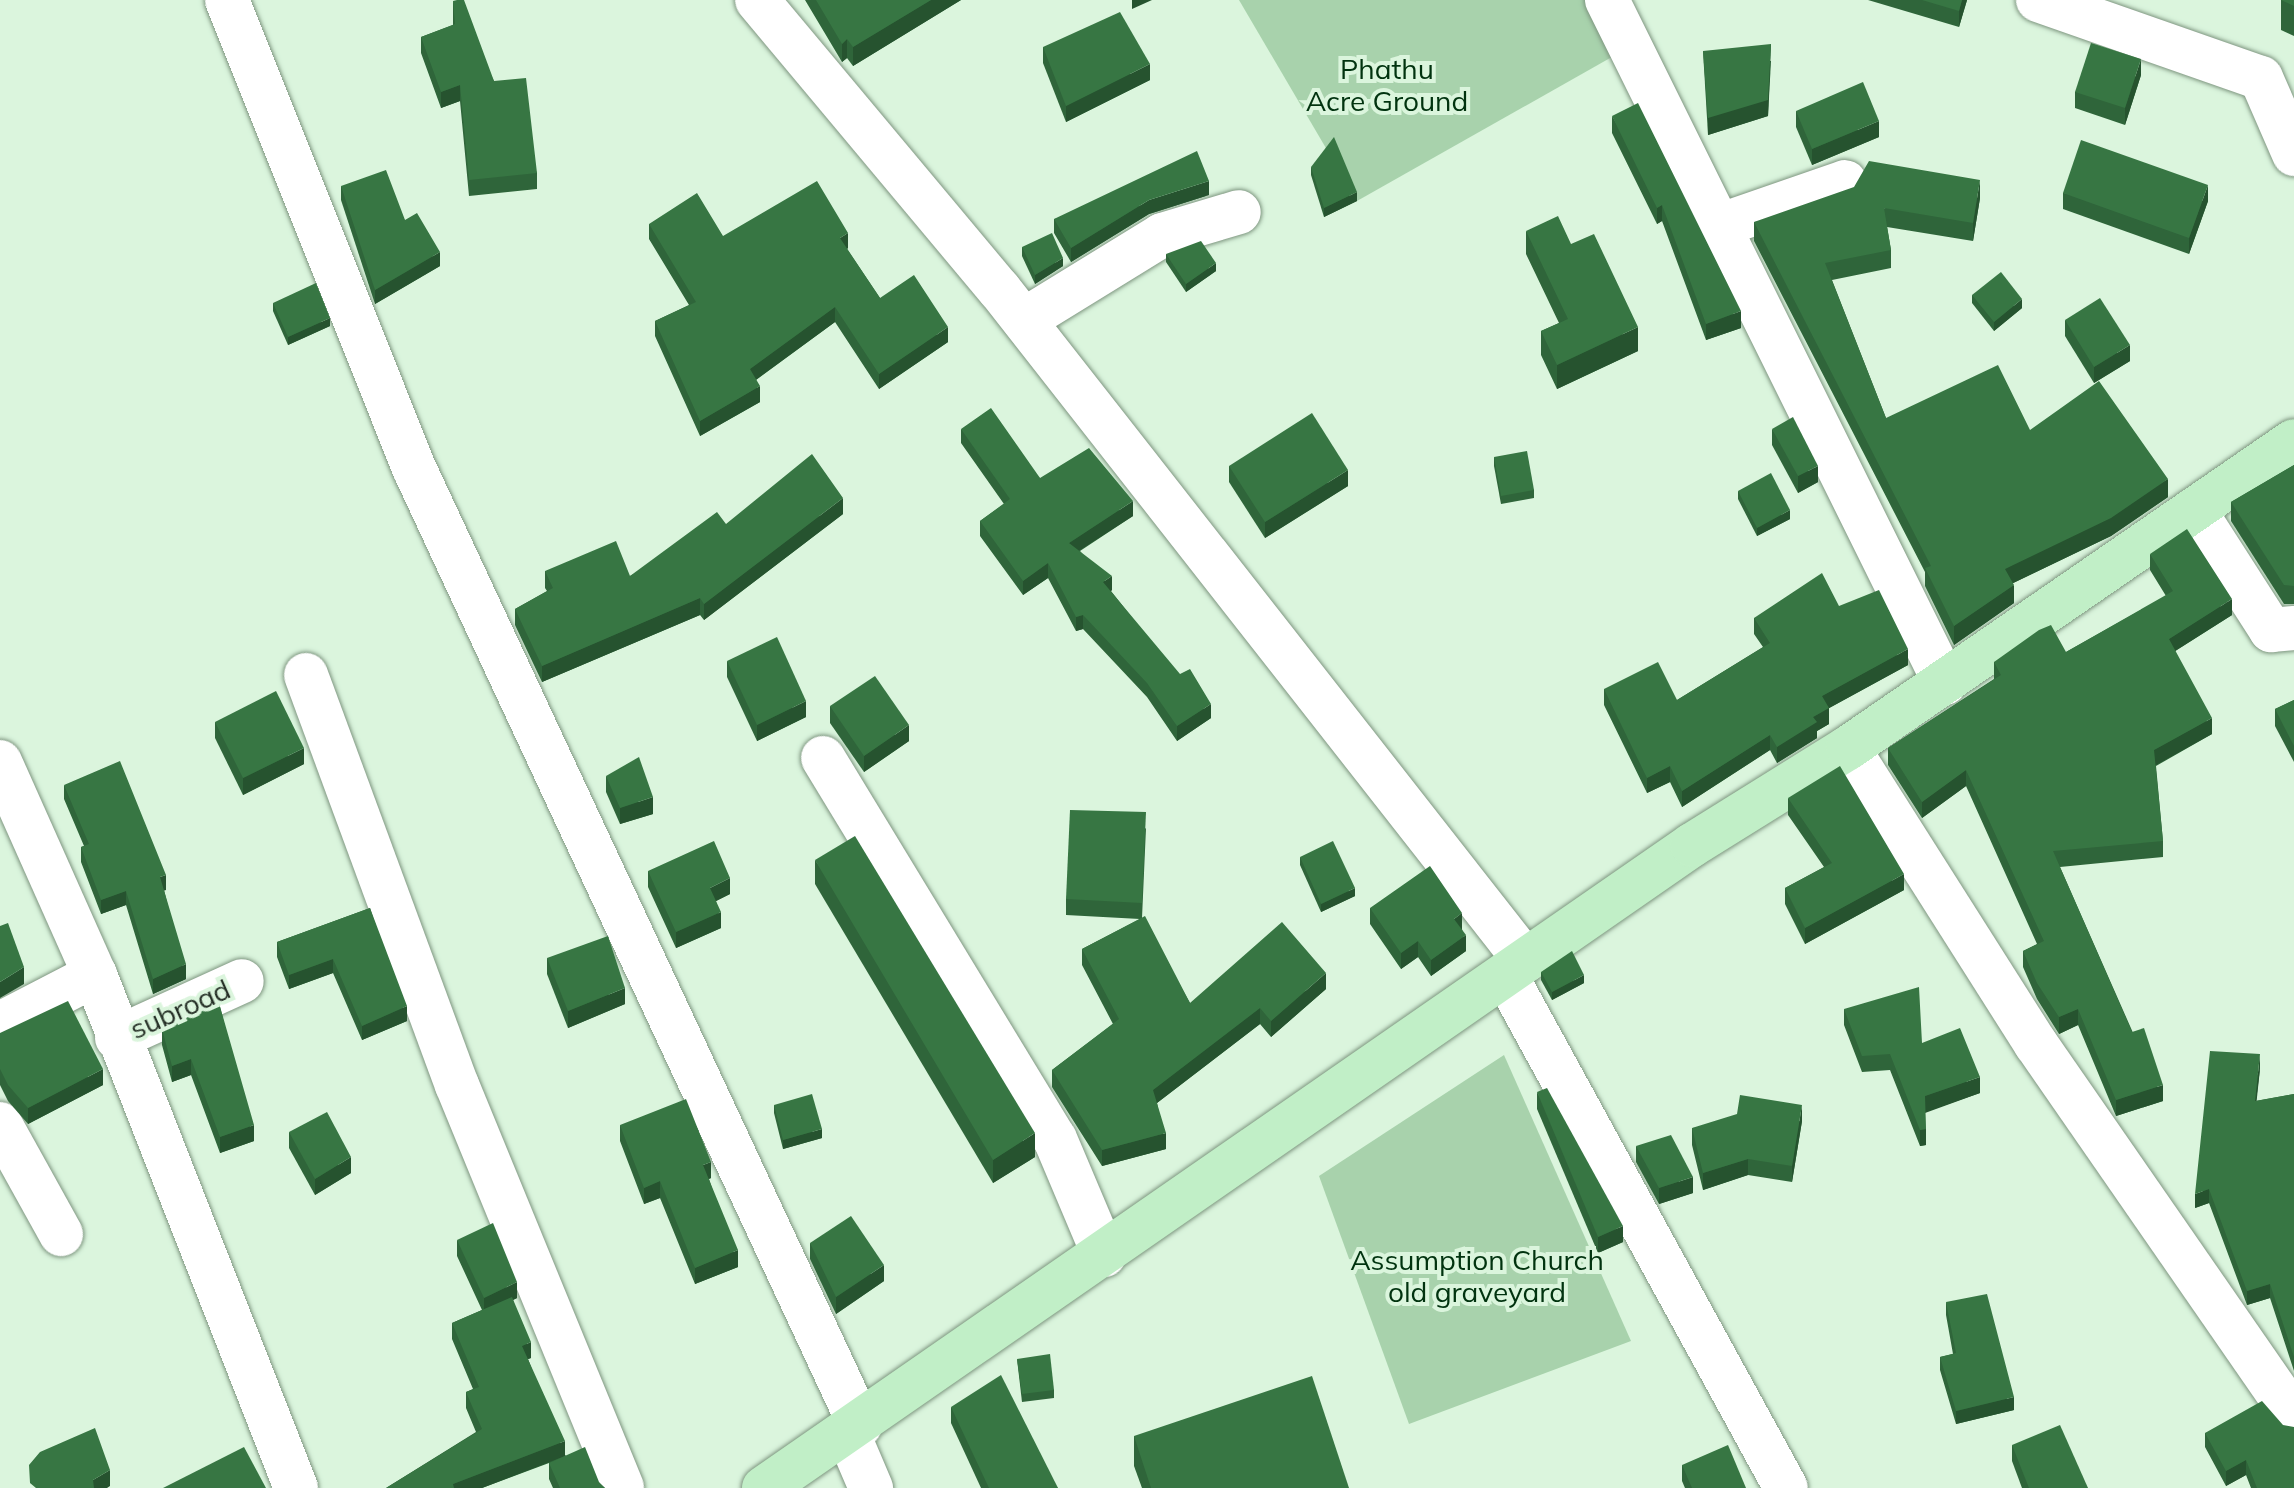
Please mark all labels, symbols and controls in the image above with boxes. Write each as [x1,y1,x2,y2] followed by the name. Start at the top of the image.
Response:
[1306,52,1468,118] park label: Phathu Acre Ground
[125,972,235,1046] street label: subroad
[1350,1243,1604,1309] park label: Assumption Church old graveyard

